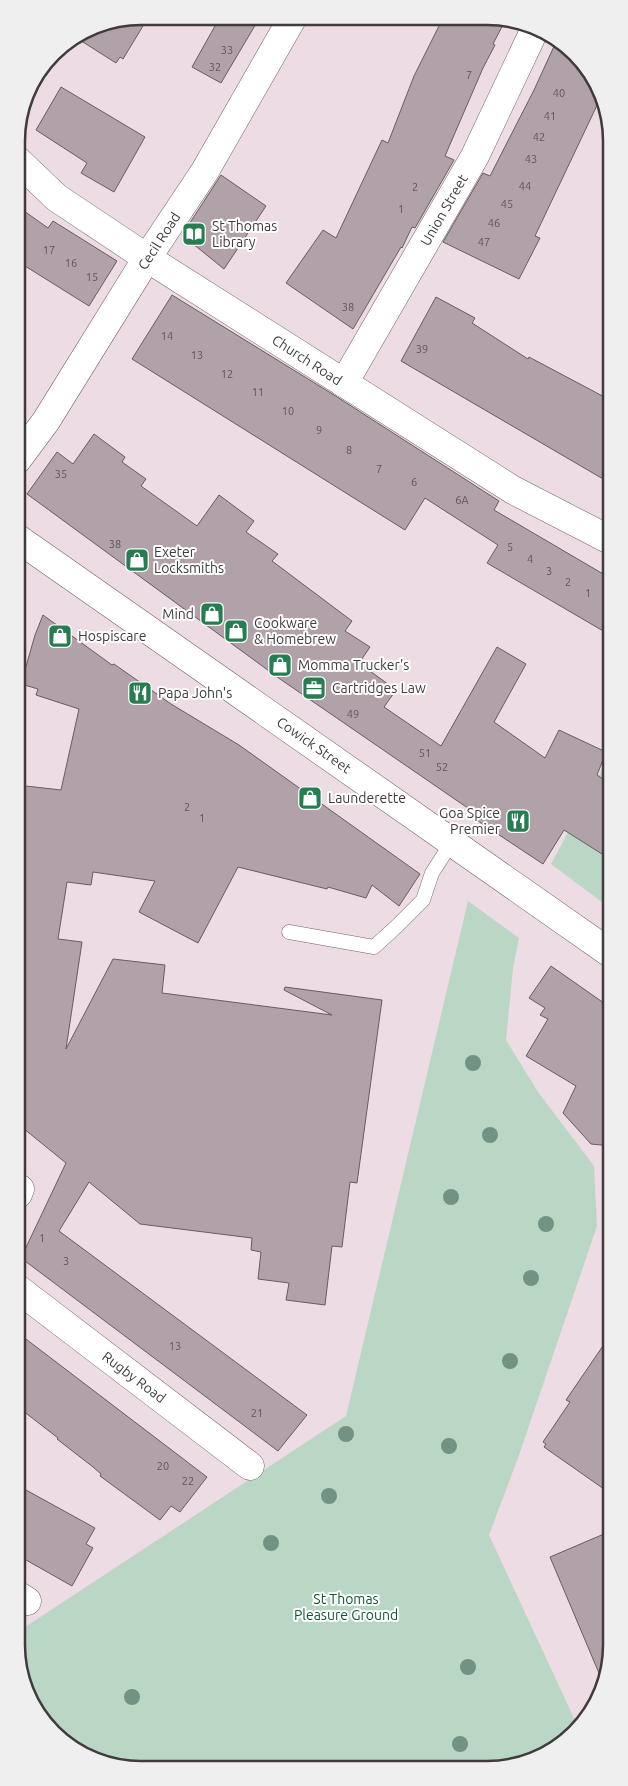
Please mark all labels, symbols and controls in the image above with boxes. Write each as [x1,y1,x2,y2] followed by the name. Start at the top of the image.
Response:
[221,44,233,56] house number: 33
[209,61,221,73] house number: 32
[466,69,472,81] house number: 7
[553,87,565,99] house number: 40
[544,110,556,122] house number: 41
[533,131,545,143] house number: 42
[525,153,537,165] house number: 43
[417,171,471,248] street label: Union Street
[519,180,531,192] house number: 44
[412,181,418,193] house number: 2
[501,198,513,210] house number: 45
[398,203,404,215] house number: 1
[134,209,184,273] street label: Cecil Road
[488,217,500,229] house number: 46
[212,218,277,250] place label: St Thomas Library
[181,221,207,247] library icon: St Thomas Library
[478,236,490,248] house number: 47
[43,244,55,256] house number: 17
[65,257,77,269] house number: 16
[86,271,98,283] house number: 15
[342,301,354,313] house number: 38
[161,330,173,342] house number: 14
[269,332,345,388] street label: Church Road
[416,343,428,355] house number: 39
[191,349,203,361] house number: 13
[221,368,233,380] house number: 12
[252,386,264,398] house number: 11
[282,405,294,417] house number: 10
[316,424,322,436] house number: 9
[346,444,352,456] house number: 8
[376,463,382,475] house number: 7
[55,468,67,480] house number: 35
[411,476,417,488] house number: 6
[455,494,470,506] house number: 6A
[109,538,121,550] house number: 38
[507,541,513,553] house number: 5
[154,544,224,576] place label: Exeter Locksmiths
[124,547,150,573] shop icon: Exeter Locksmiths
[527,553,533,565] house number: 4
[546,565,552,577] house number: 3
[565,576,571,588] house number: 2
[585,587,591,599] house number: 1
[199,601,225,627] shop icon: Mind
[162,606,194,622] place label: Mind
[254,615,336,647] place label: Cookware & Homebrew
[223,618,249,644] shop icon: Cookware & Homebrew
[47,623,73,649] shop icon: Hospiscare
[78,628,146,644] place label: Hospiscare
[267,652,293,678] shop icon: Momma Trucker's
[298,657,409,673] place label: Momma Trucker's
[301,675,327,701] office icon: Cartridges Law
[127,680,153,706] restaurant icon: Papa John's
[332,680,426,696] place label: Cartridges Law
[158,685,232,701] place label: Papa John's
[347,708,359,720] house number: 49
[274,714,355,777] street label: Cowick Street
[419,747,431,759] house number: 51
[436,761,448,773] house number: 52
[297,785,323,811] shop icon: Launderette
[328,790,406,806] place label: Launderette
[184,801,190,813] house number: 2
[439,805,501,837] place label: Goa Spice Premier
[505,808,531,834] restaurant icon: Goa Spice Premier
[199,812,205,824] house number: 1
[39,1232,45,1244] house number: 1
[63,1255,69,1267] house number: 3
[169,1340,181,1352] house number: 13
[99,1348,169,1406] street label: Rugby Road
[251,1407,263,1419] house number: 21
[157,1460,169,1472] house number: 20
[182,1475,194,1487] house number: 22
[294,1591,398,1623] park label: St Thomas Pleasure Ground

